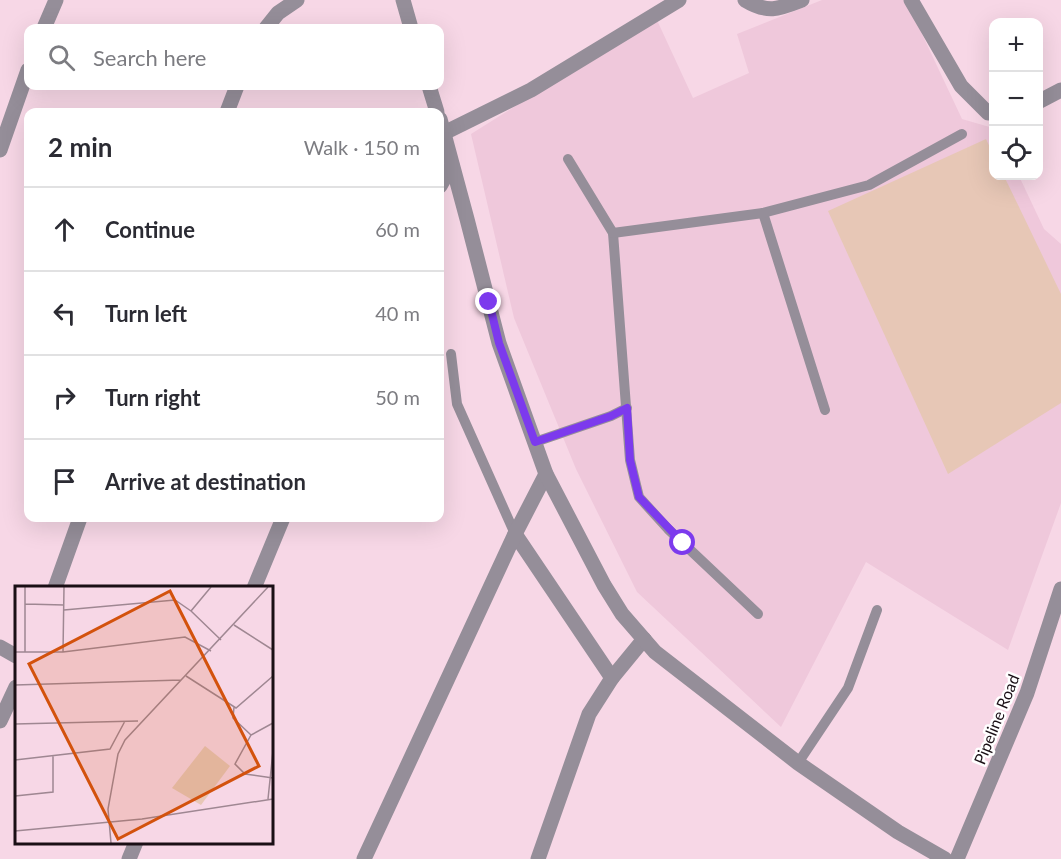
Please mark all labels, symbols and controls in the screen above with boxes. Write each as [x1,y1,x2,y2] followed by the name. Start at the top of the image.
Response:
[989,18,1043,180] map controls
[989,18,1043,72] button: +
[24,24,444,90] search box
[45,41,78,74] icon: search
[93,44,206,71] text: Search here
[989,72,1043,126] button: −
[989,126,1043,180] button: locate
[48,131,112,163] text: 2 min
[304,135,420,159] text: Walk · 150 m
[48,213,81,246] icon: ahead
[105,216,195,243] text: Continue
[375,217,420,241] text: 60 m
[475,288,501,314] route end
[48,297,81,330] icon: left
[105,300,187,327] text: Turn left
[375,301,420,325] text: 40 m
[48,381,81,414] icon: right
[105,384,200,411] text: Turn right
[375,385,420,409] text: 50 m
[48,465,81,498] icon: arrive
[105,468,306,495] text: Arrive at destination
[669,529,695,555] route start
[15,586,273,844] inset map
[969,671,1023,767] street label: Pipeline Road

